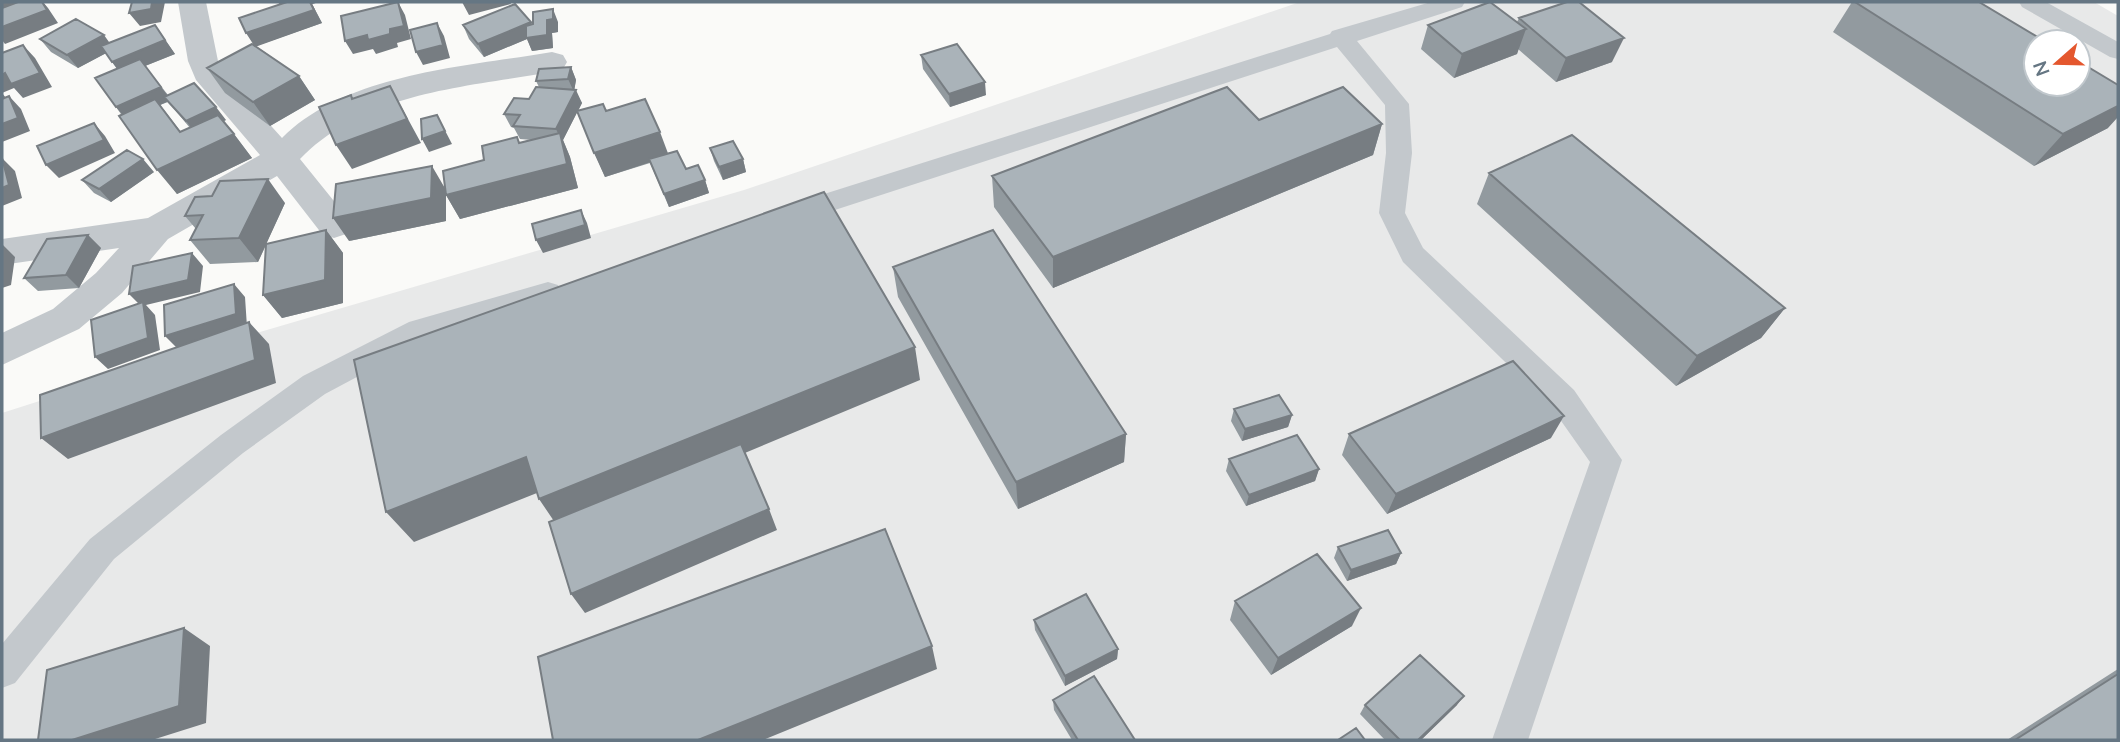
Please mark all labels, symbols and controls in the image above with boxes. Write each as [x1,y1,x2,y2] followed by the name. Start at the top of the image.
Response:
[2022,28,2092,98] north arrow
[2027,57,2057,80] text: N

